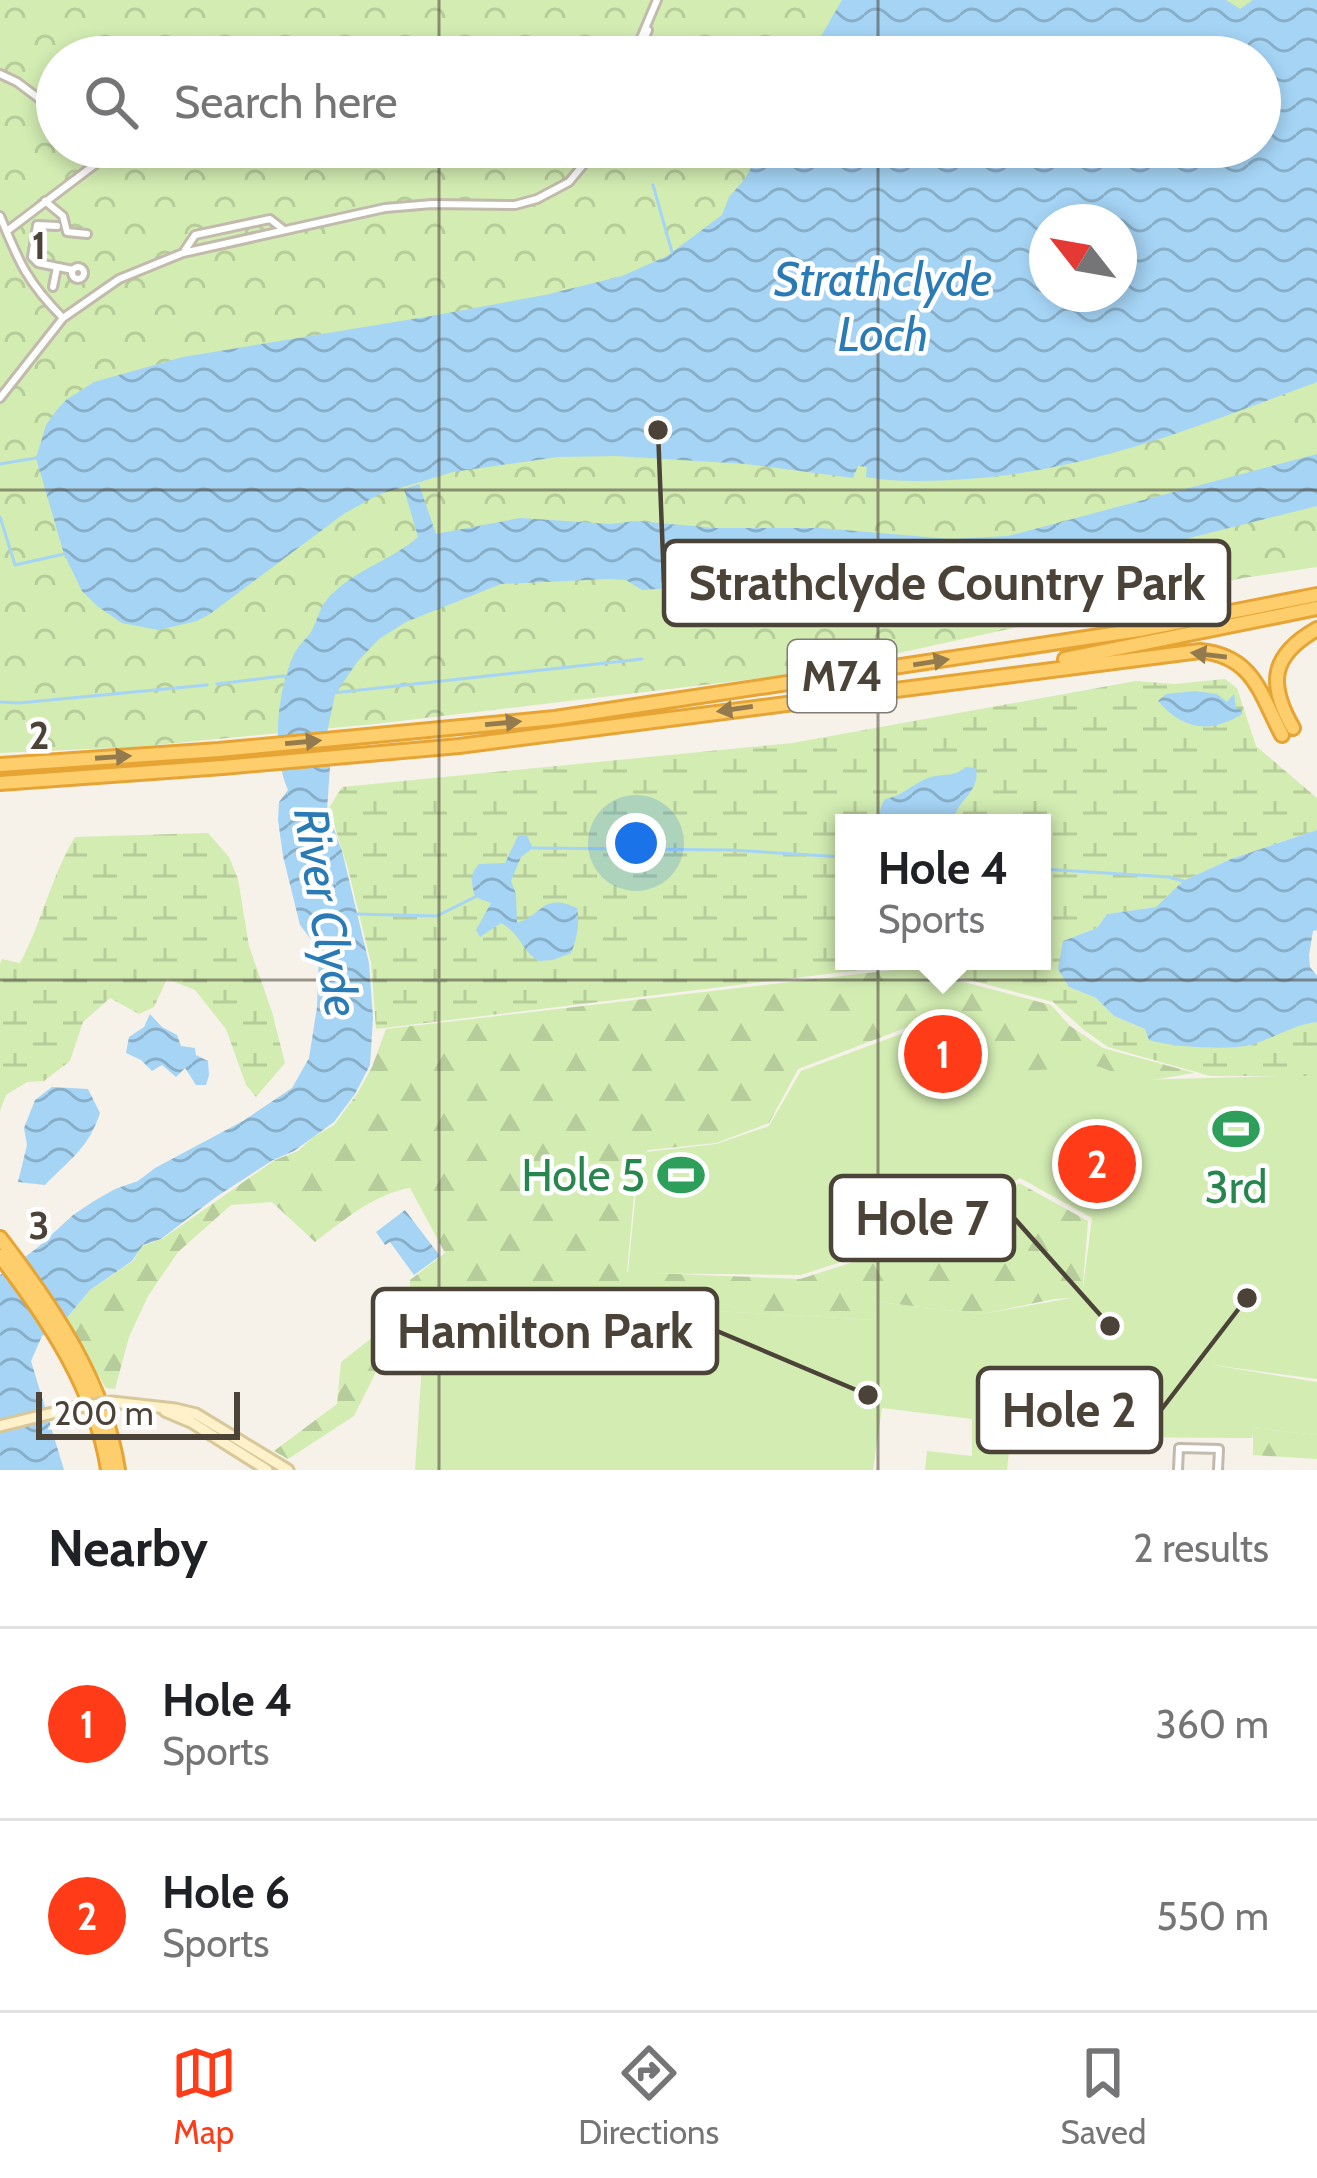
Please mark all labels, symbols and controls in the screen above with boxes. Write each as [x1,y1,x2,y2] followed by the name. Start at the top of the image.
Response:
[36,36,1281,168] search box
[78,69,144,135] icon: search
[174,75,398,129] text: Search here
[1029,204,1137,312] north arrow
[32,221,46,269] text: 1
[774,250,992,363] water label: Strathclyde Loch
[664,541,1229,625] callout: Strathclyde Country Park
[689,554,1206,612] text: Strathclyde Country Park
[788,640,896,712] road number: M74
[1189,645,1227,664] one-way arrow
[912,652,950,671] one-way arrow
[715,700,753,719] one-way arrow
[29,711,49,759] text: 2
[485,713,522,732] one-way arrow
[285,732,322,751] one-way arrow
[95,748,132,767] one-way arrow
[282,803,372,1021] water label: River Clyde
[606,813,666,873] your location
[835,814,1051,970] popup
[878,841,1008,895] text: Hole 4
[878,895,985,943] text: Sports
[904,1009,982,1099] pin: 1
[1211,1104,1261,1154] sports icon: 3rd
[1058,1119,1136,1209] pin: 2
[521,1148,645,1202] place label: Hole 5
[656,1150,706,1200] sports icon: Hole 5
[1205,1160,1267,1214] place label: 3rd
[831,1176,1014,1260] callout: Hole 7
[855,1189,990,1247] text: Hole 7
[28,1201,50,1249] text: 3
[373,1289,717,1373] callout: Hamilton Park
[397,1302,694,1360] text: Hamilton Park
[978,1368,1161,1452] callout: Hole 2
[1001,1381,1137,1439] text: Hole 2
[36,1386,240,1439] scale bar
[54,1393,154,1433] text: 200 m
[48,1517,208,1579] text: Nearby
[1133,1524,1269,1572] text: 2 results
[162,1673,293,1727] text: Hole 4
[80,1700,94,1748] text: 1
[1156,1700,1269,1748] text: 360 m
[162,1727,269,1775] text: Sports
[162,1865,290,1919] text: Hole 6
[77,1892,97,1940] text: 2
[1157,1892,1269,1940] text: 550 m
[162,1919,269,1967] text: Sports
[171,2040,237,2152] tab: Map
[578,2040,719,2152] tab: Directions
[1061,2040,1146,2152] tab: Saved

